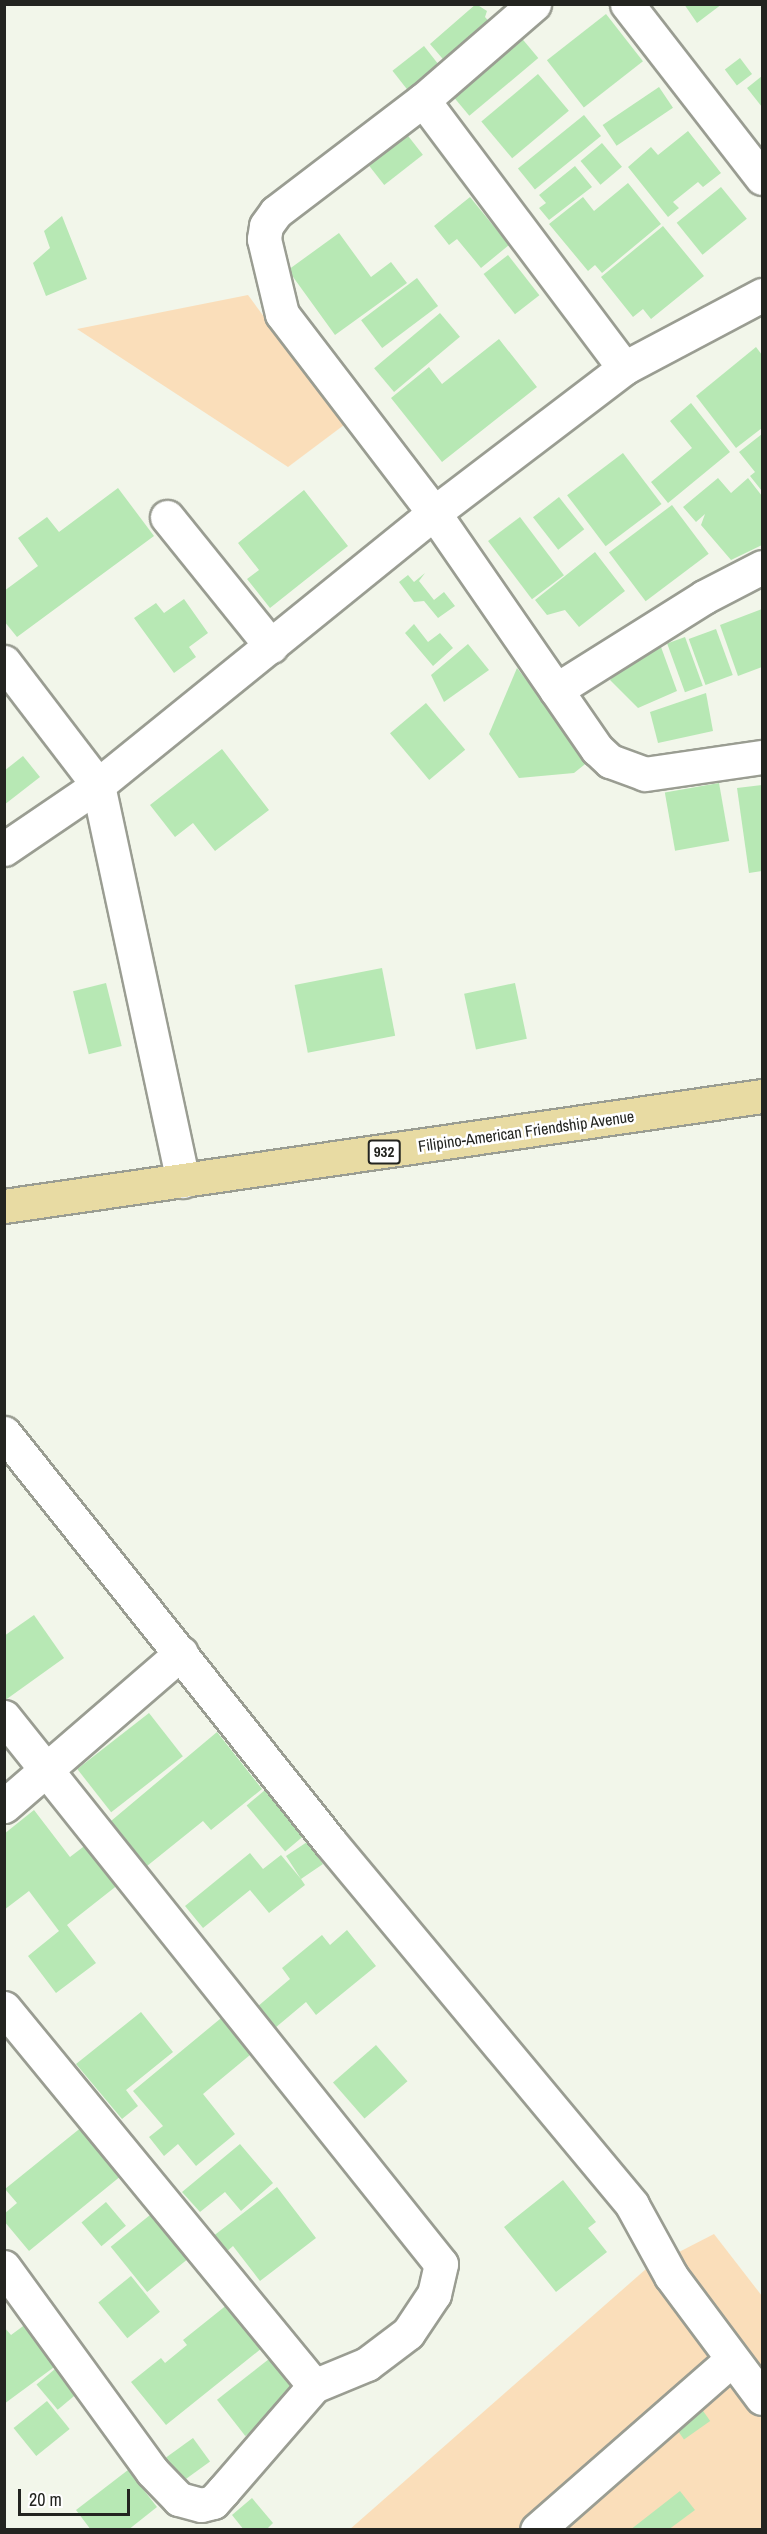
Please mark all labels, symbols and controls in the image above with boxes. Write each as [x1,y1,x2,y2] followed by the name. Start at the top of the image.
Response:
[416,1106,636,1156] street label: Filipino-American Friendship Avenue
[368,1140,400,1164] road number: 932
[21,2477,134,2515] scale bar
[29,2487,62,2512] text: 20 m

